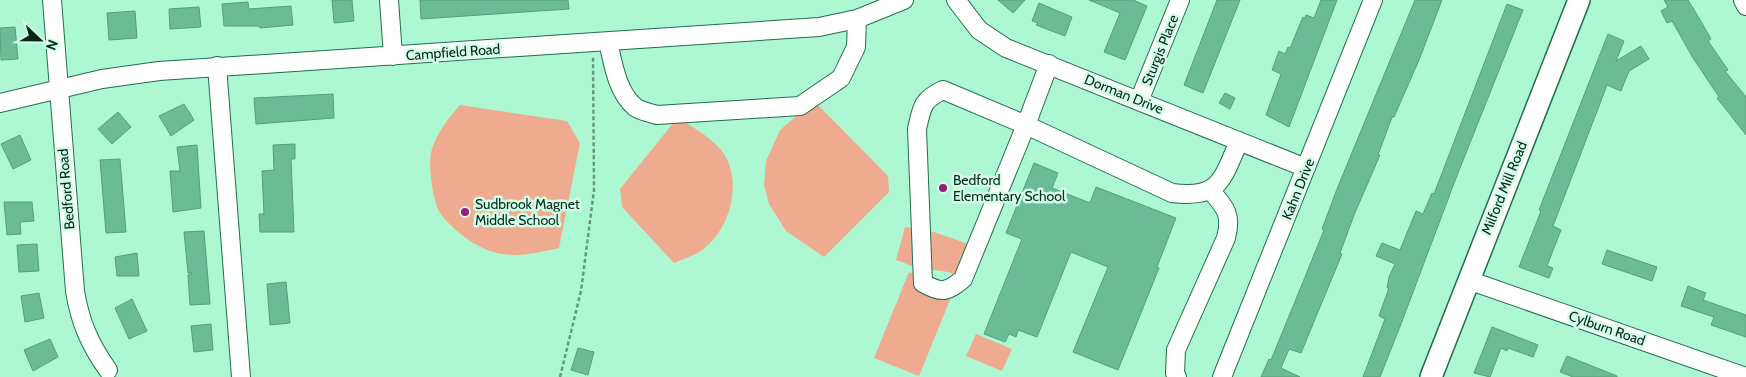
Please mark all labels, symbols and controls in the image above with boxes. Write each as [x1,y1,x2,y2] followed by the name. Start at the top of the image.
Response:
[1138,12,1182,88] street label: Sturgis Place
[15,15,65,65] north arrow
[42,37,62,53] text: N
[405,40,501,64] street label: Campfield Road
[1082,70,1166,118] street label: Dorman Drive
[1477,139,1531,237] street label: Milford Mill Road
[54,148,78,230] street label: Bedford Road
[1278,156,1318,222] street label: Kahn Drive
[953,171,1066,205] place label: Bedford Elementary School
[937,182,949,194] marker: Bedford Elementary School
[475,195,580,229] place label: Sudbrook Magnet Middle School
[459,206,471,218] marker: Sudbrook Magnet Middle School
[1566,307,1648,349] street label: Cylburn Road

